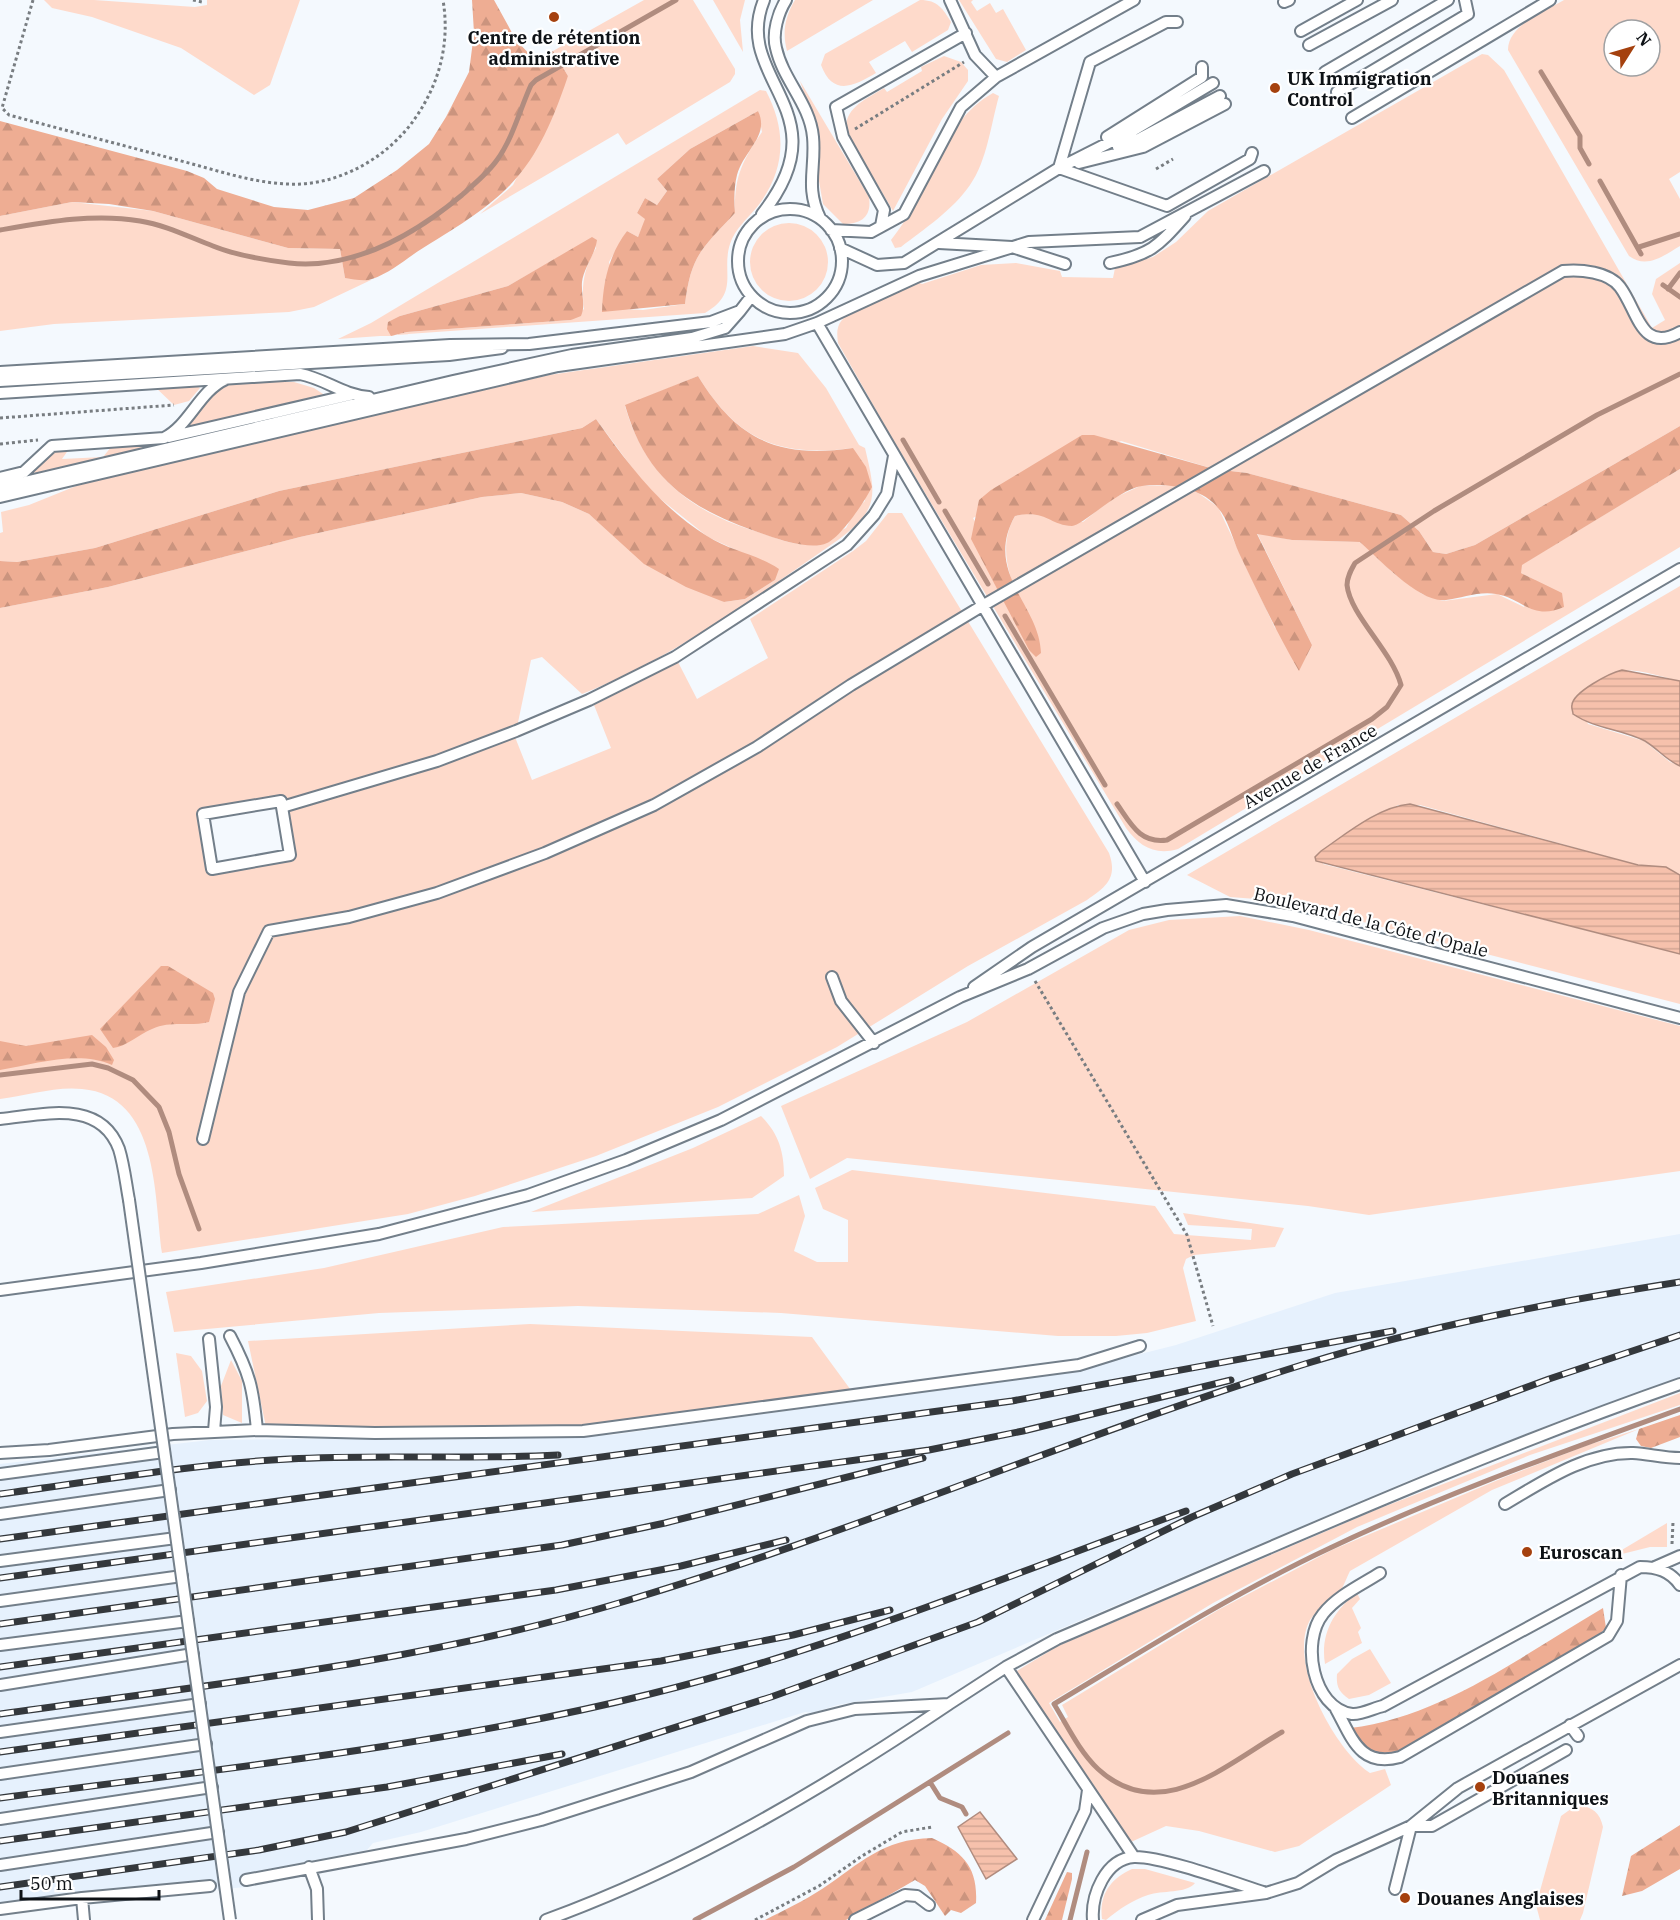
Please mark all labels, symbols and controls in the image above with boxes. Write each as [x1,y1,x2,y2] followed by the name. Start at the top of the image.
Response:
[547,10,561,24] marker: Centre de rétention administrative
[1602,18,1662,78] north arrow
[468,26,640,70] place label: Centre de rétention administrative
[1632,28,1656,50] text: N
[1287,67,1432,111] place label: UK Immigration Control
[1268,81,1282,95] marker: UK Immigration Control
[1239,718,1381,814] street label: Avenue de France
[1251,882,1491,962] street label: Boulevard de la Côte d'Opale
[1539,1541,1623,1564] place label: Euroscan
[1520,1545,1534,1559] marker: Euroscan
[1492,1766,1609,1810] place label: Douanes Britanniques
[1473,1780,1487,1794] marker: Douanes Britanniques
[21,1863,159,1901] scale bar
[30,1872,73,1895] text: 50 m
[1417,1887,1584,1910] place label: Douanes Anglaises
[1398,1891,1412,1905] marker: Douanes Anglaises

